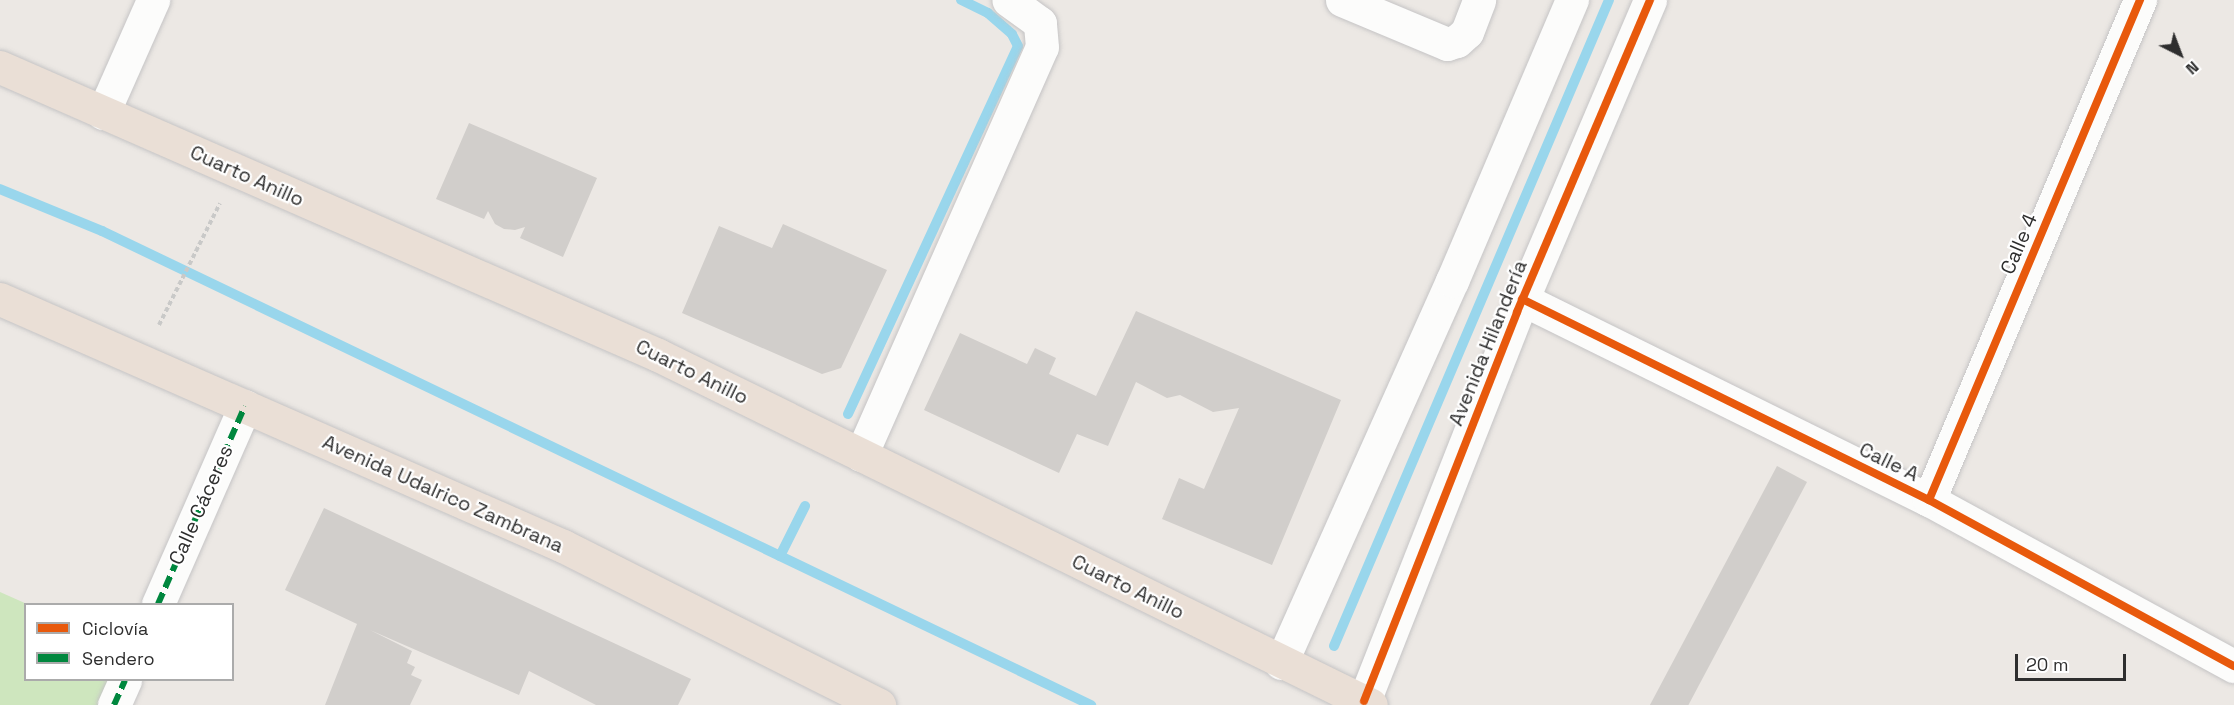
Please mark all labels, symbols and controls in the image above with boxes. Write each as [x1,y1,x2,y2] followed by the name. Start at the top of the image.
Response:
[2150,24,2210,84] north arrow
[2181,56,2203,79] text: N
[186,140,308,212] street label: Cuarto Anillo
[1996,210,2042,278] street label: Calle 4
[1444,257,1532,429] street label: Avenida Hilandería
[632,334,752,410] street label: Cuarto Anillo
[319,430,567,558] street label: Avenida Udalrico Zambrana
[1855,437,1923,487] street label: Calle A
[164,441,238,569] street label: Calle Cáceres
[1068,549,1188,625] street label: Cuarto Anillo
[24,603,234,681] legend
[82,617,148,640] text: Ciclovía
[2018,642,2129,680] scale bar
[82,647,155,670] text: Sendero
[2026,653,2069,676] text: 20 m

